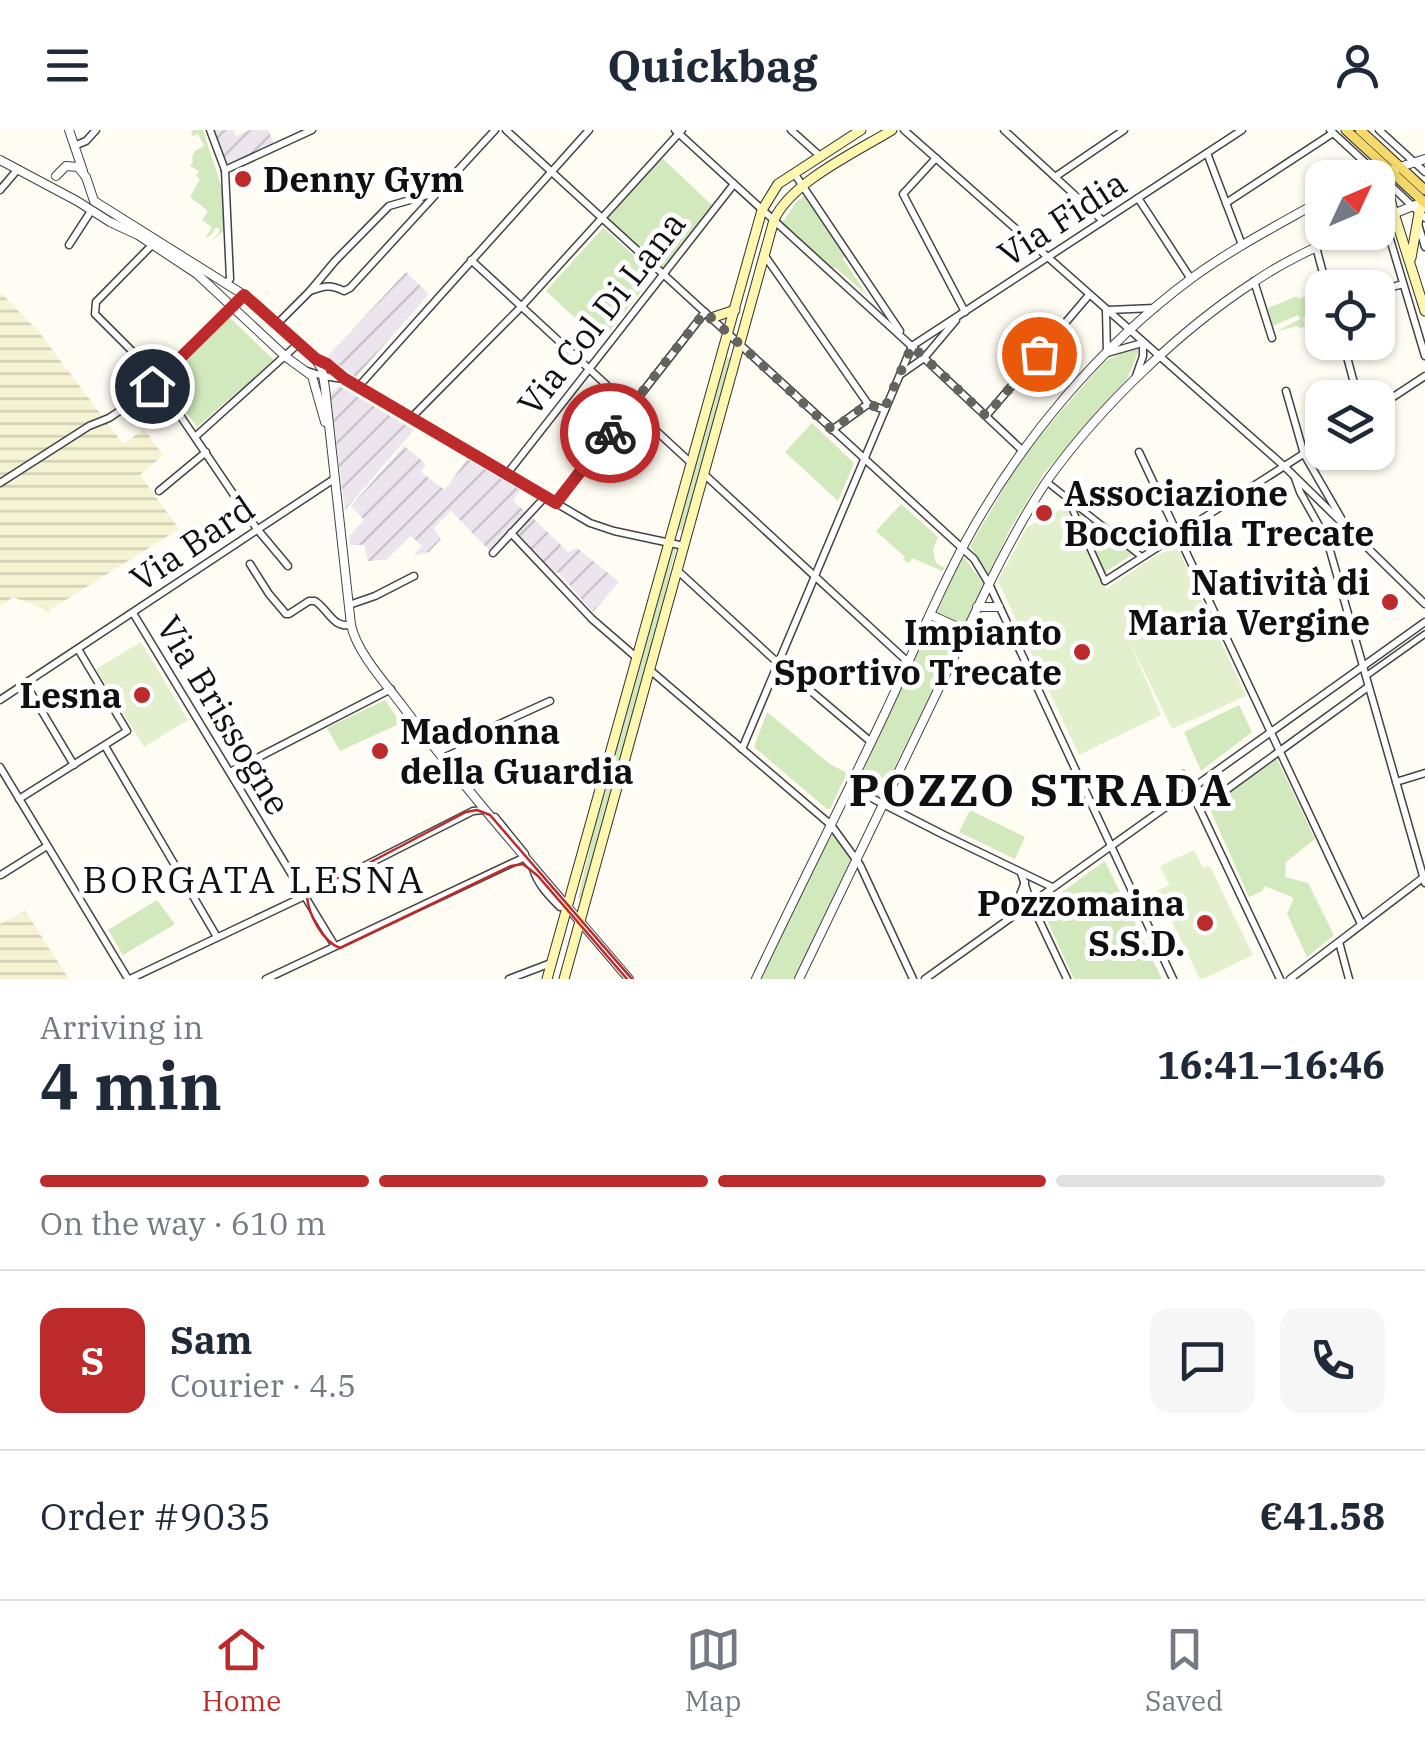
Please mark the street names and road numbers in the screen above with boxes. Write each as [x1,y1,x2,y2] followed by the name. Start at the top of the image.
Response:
[989,159,1135,277] street label: Via Fidia
[507,202,695,424] street label: Via Col Di Lana
[121,485,263,601] street label: Via Bard
[146,607,302,823] street label: Via Brissogne

